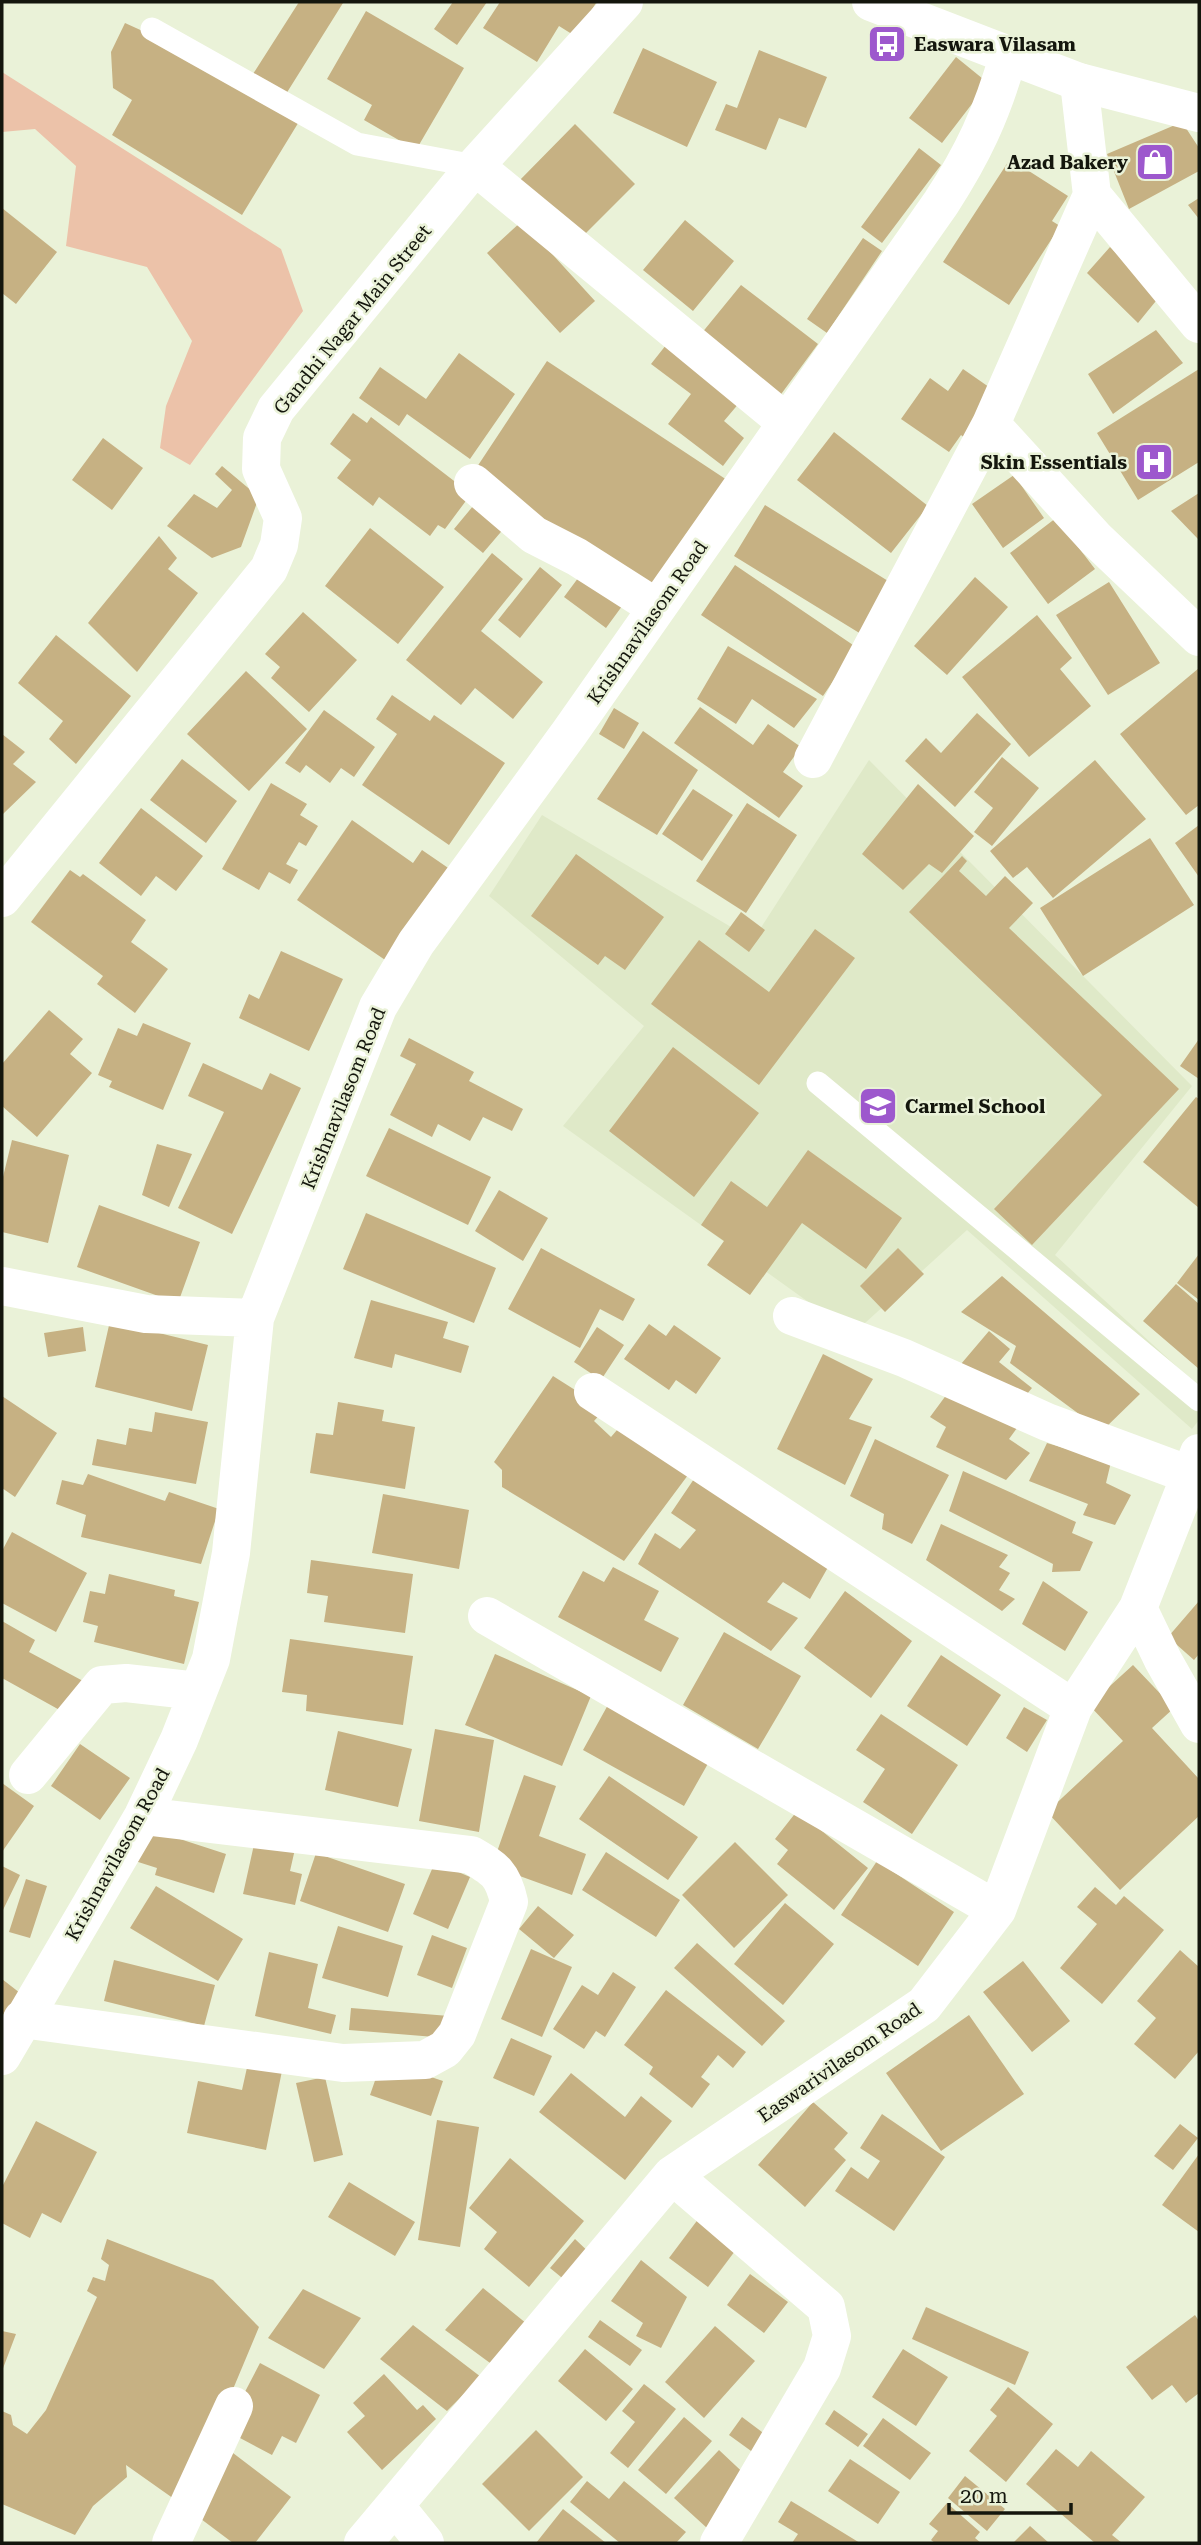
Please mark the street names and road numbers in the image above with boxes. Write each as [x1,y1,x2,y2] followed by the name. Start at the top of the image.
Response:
[269,220,436,419] street label: Gandhi Nagar Main Street
[582,536,712,708] street label: Krishnavilasom Road
[296,1004,390,1192] street label: Krishnavilasom Road
[60,1764,174,1945] street label: Krishnavilasom Road
[753,1997,925,2127] street label: Easwarivilasom Road

